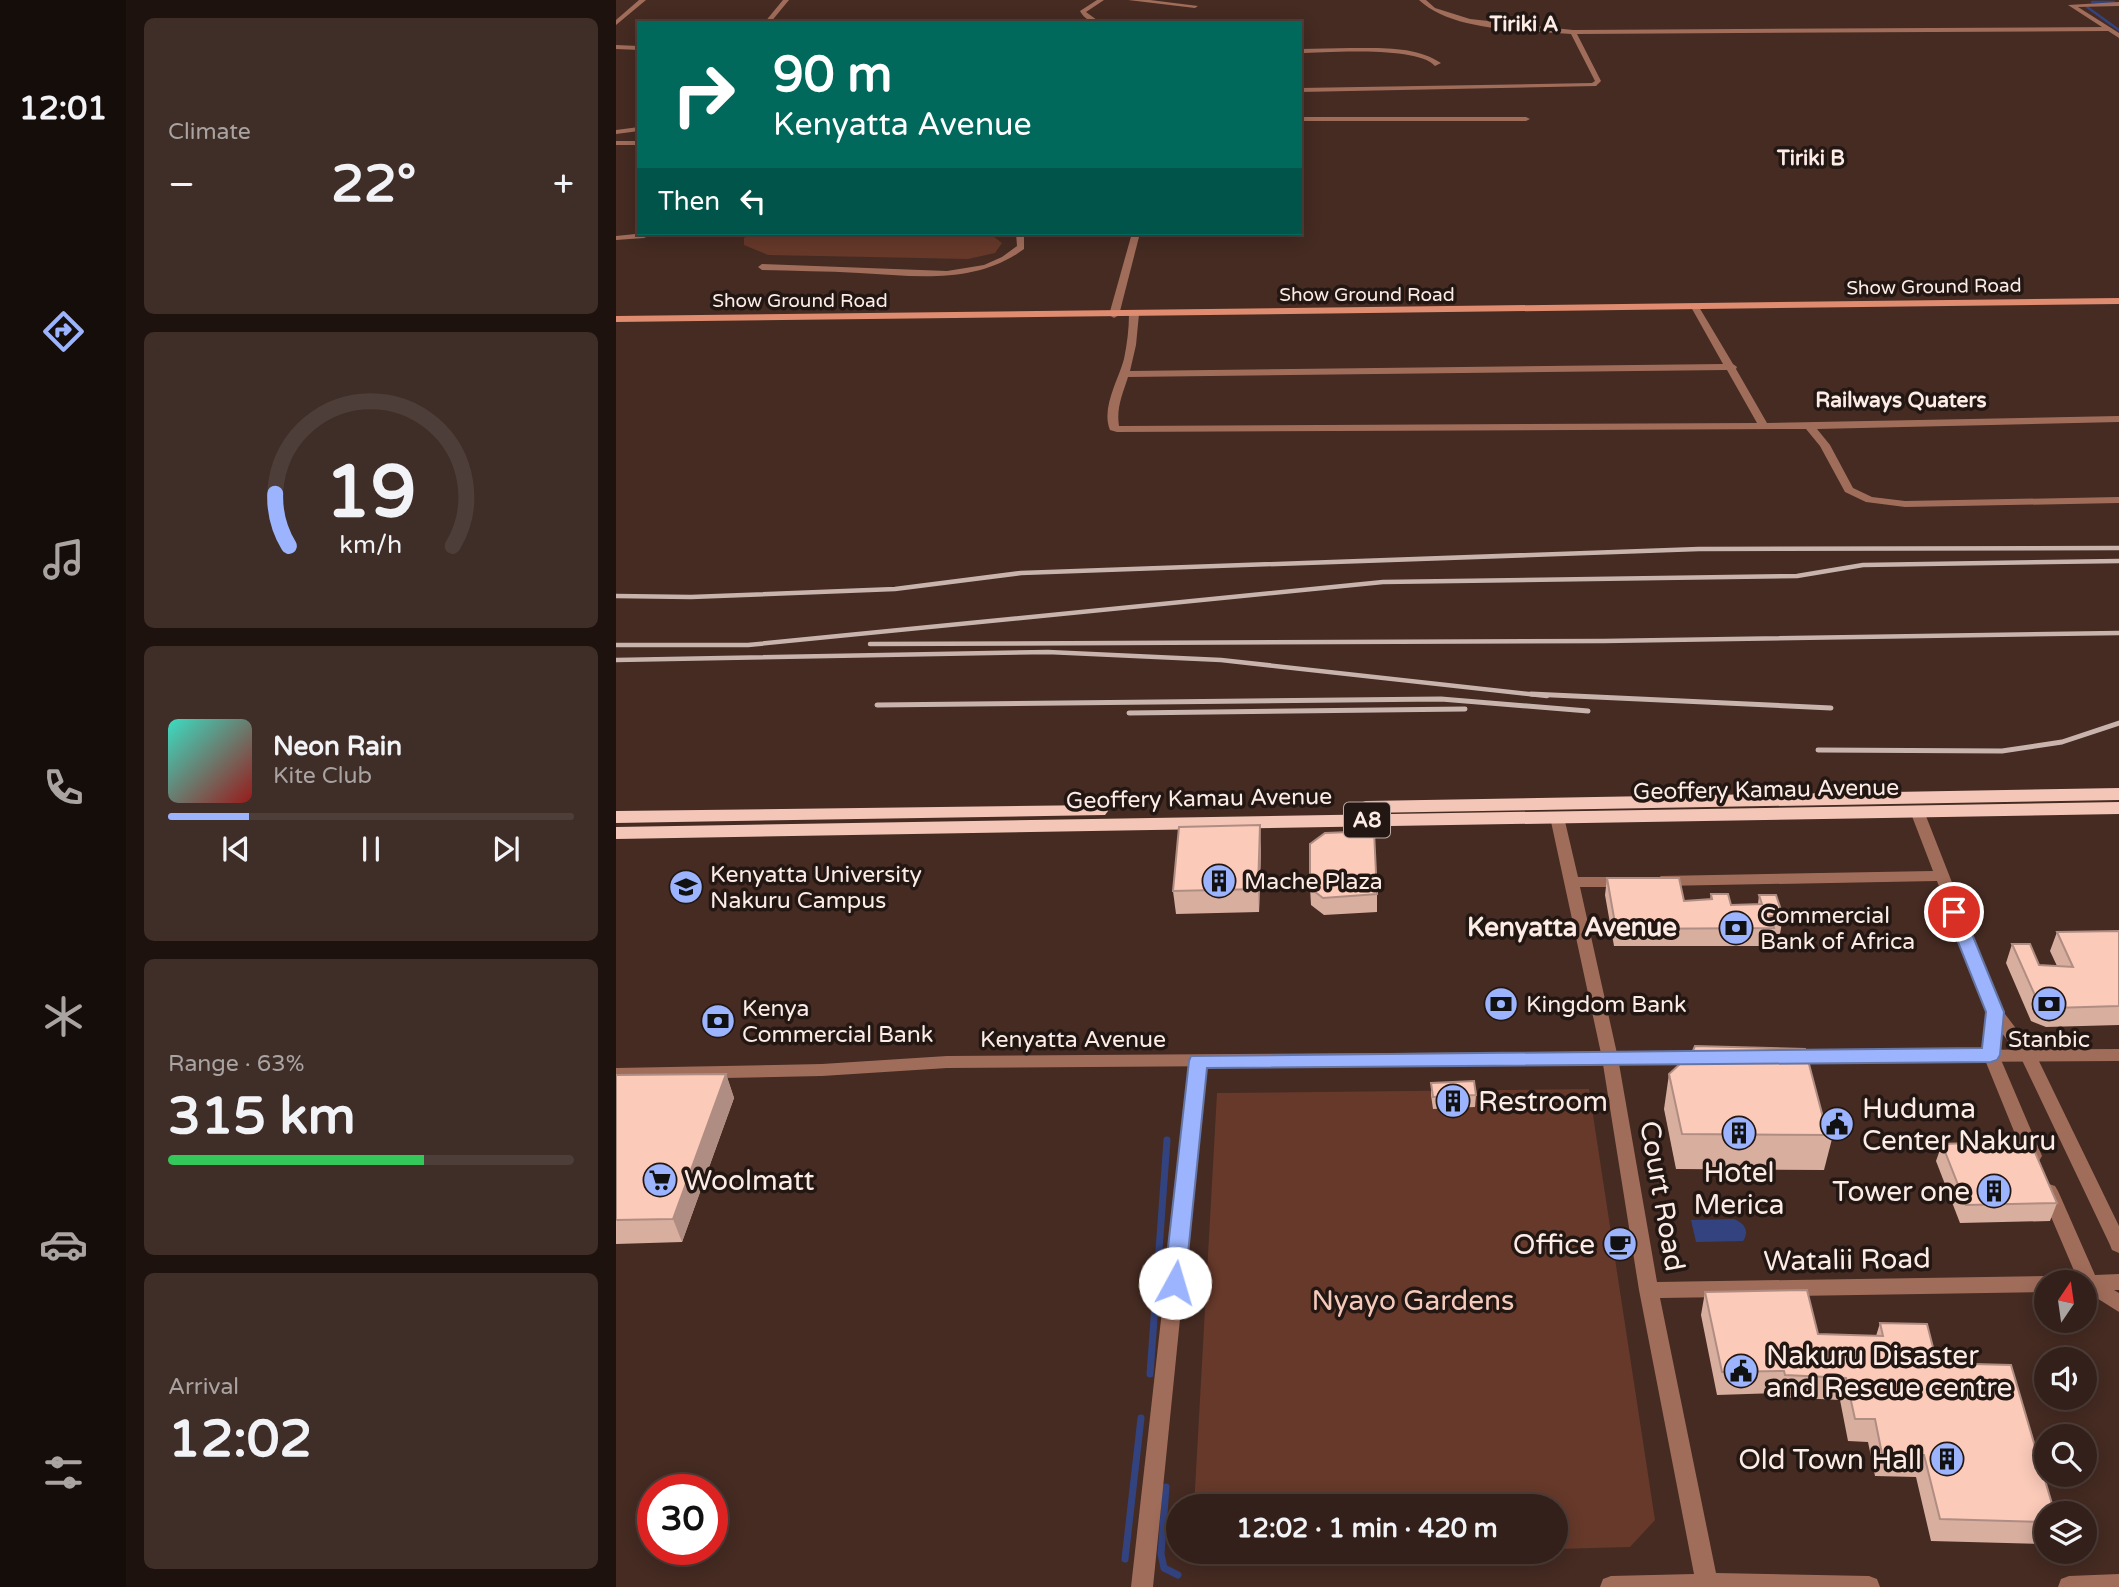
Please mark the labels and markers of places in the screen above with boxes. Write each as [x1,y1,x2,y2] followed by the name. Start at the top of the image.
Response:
[710,861,922,915] place label: Kenyatta University Nakuru Campus
[1200,862,1238,900] building icon: Mache Plaza
[667,868,705,906] school or university icon: Kenyatta University Nakuru Campus
[1244,868,1383,896] place label: Mache Plaza
[1924,882,1984,942] pin
[1760,902,1915,956] place label: Commercial Bank of Africa
[1717,909,1755,947] bank icon: Commercial Bank of Africa
[1482,985,1520,1023] bank icon: Kingdom Bank
[2030,985,2068,1023] bank icon: Stanbic
[1526,991,1687,1019] place label: Kingdom Bank
[742,995,933,1049] place label: Kenya Commercial Bank
[699,1002,737,1040] bank icon: Kenya Commercial Bank
[2008,1026,2090,1054] place label: Stanbic
[1434,1082,1472,1120] building icon: Restroom
[1478,1085,1608,1119] place label: Restroom
[1862,1092,2056,1158] place label: Huduma Center Nakuru
[1818,1105,1856,1143] public building icon: Huduma Center Nakuru
[1720,1114,1758,1152] building icon: Hotel Merica
[1694,1156,1784,1222] place label: Hotel Merica
[641,1161,679,1199] supermarket icon: Woolmatt
[684,1164,815,1198] place label: Woolmatt
[1975,1172,2013,1210] building icon: Tower one
[1832,1175,1970,1209] place label: Tower one
[1601,1225,1639,1263] cafe icon: Office
[1513,1228,1595,1262] place label: Office
[1766,1339,2012,1405] place label: Nakuru Disaster and Rescue centre
[1722,1352,1760,1390] public building icon: Nakuru Disaster and Rescue centre
[1928,1440,1966,1478] building icon: Old Town Hall
[1738,1443,1922,1477] place label: Old Town Hall

